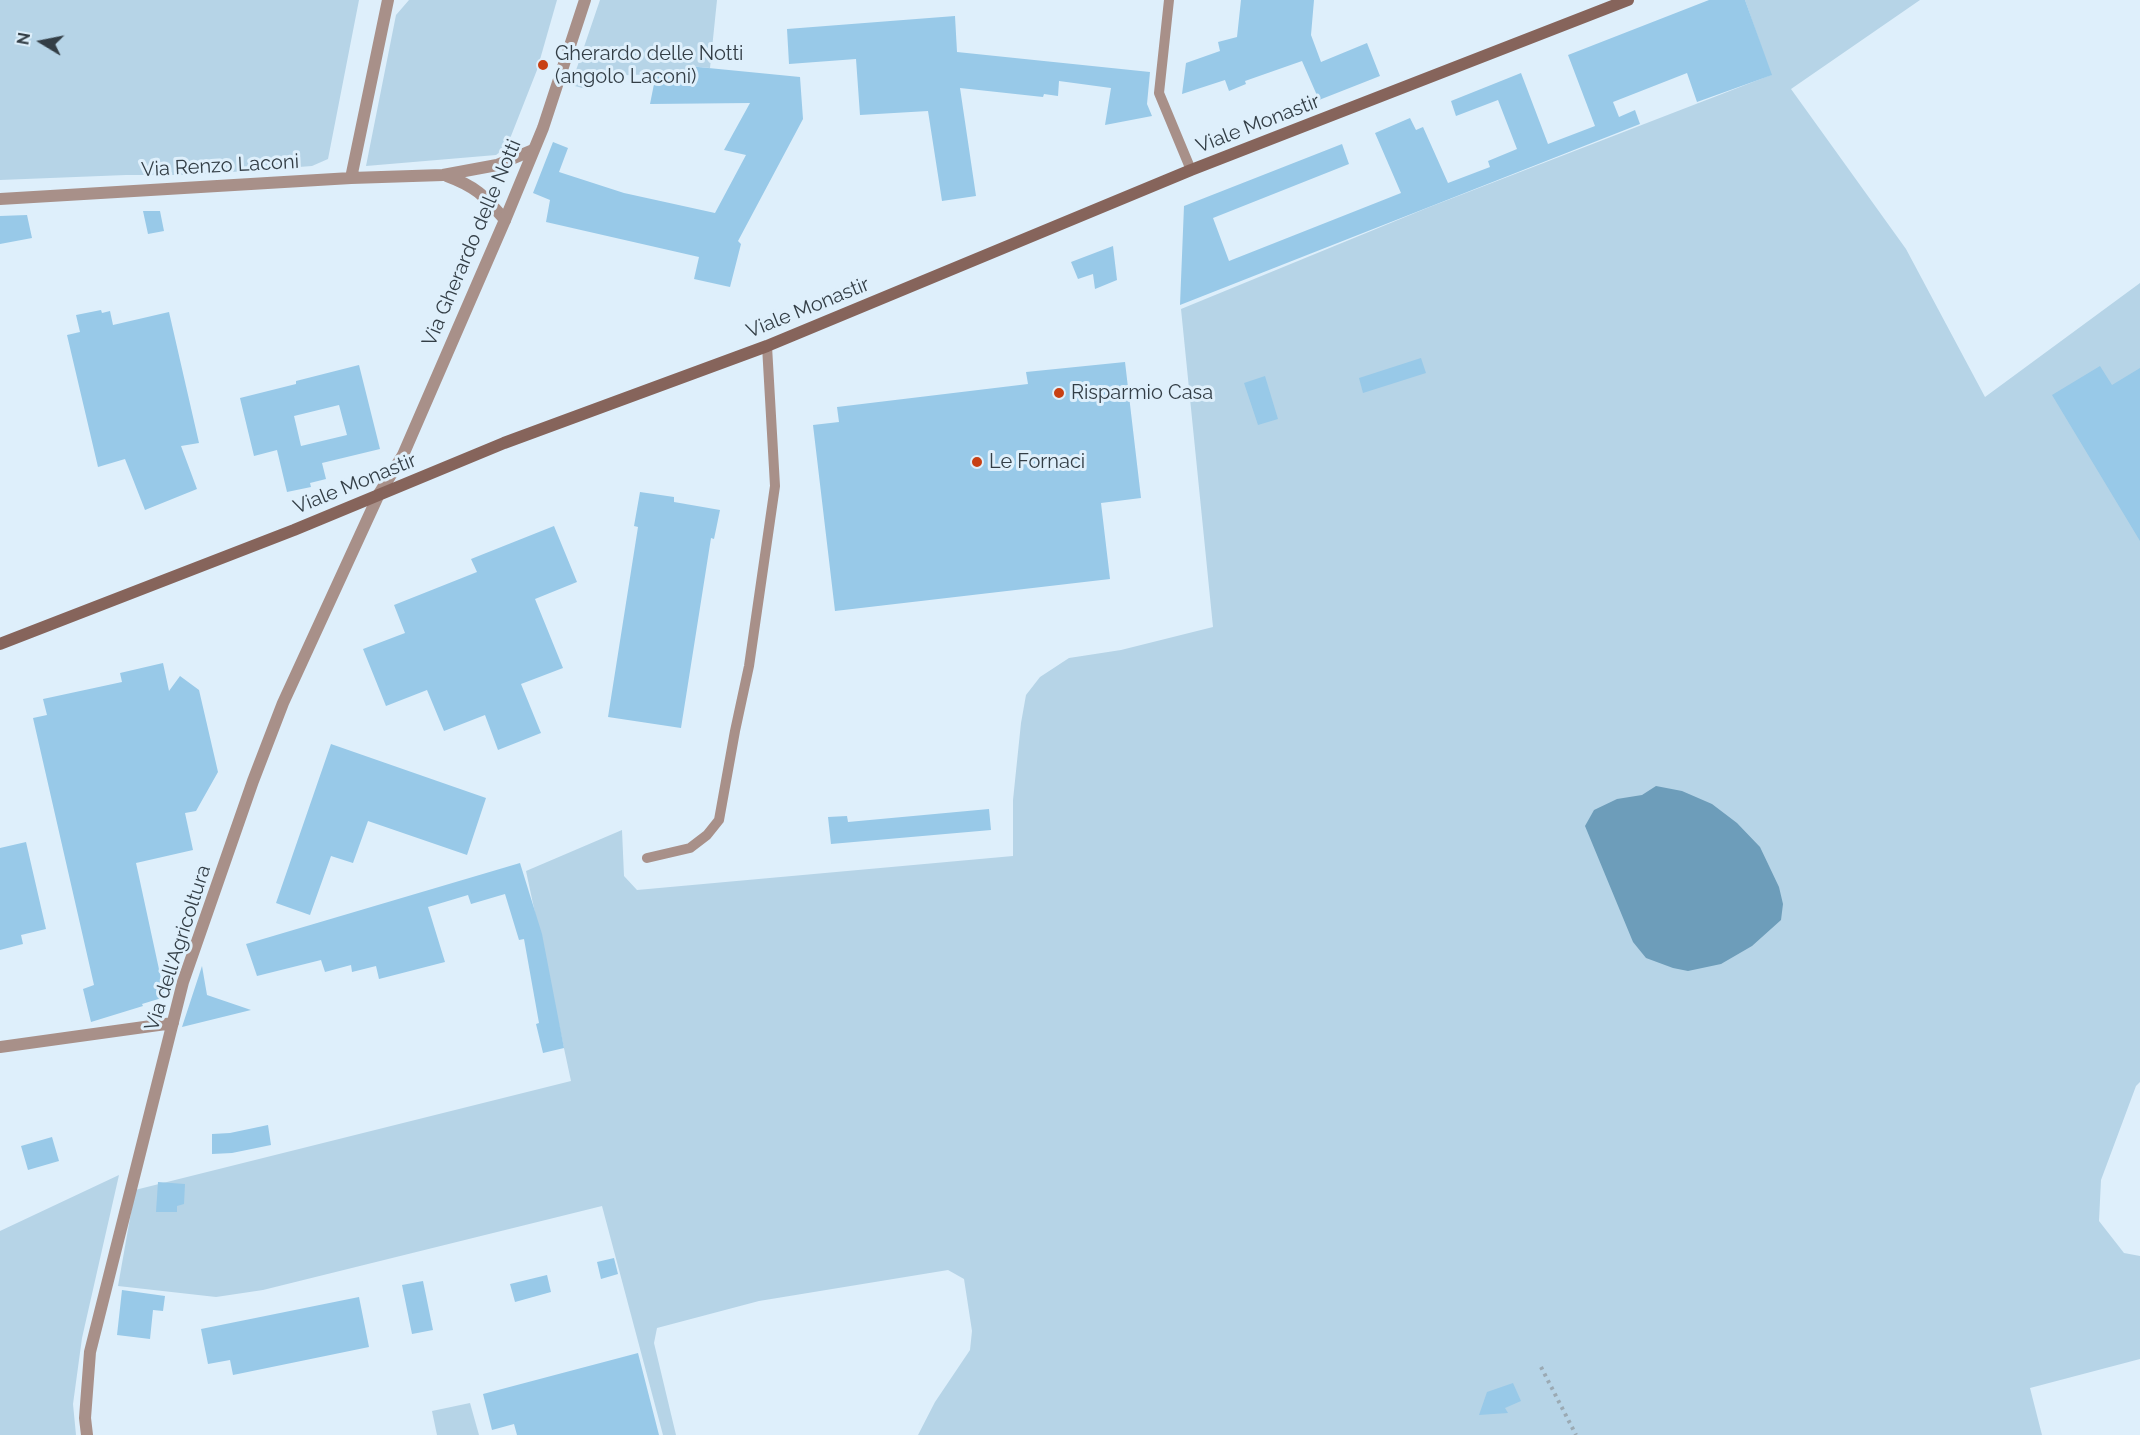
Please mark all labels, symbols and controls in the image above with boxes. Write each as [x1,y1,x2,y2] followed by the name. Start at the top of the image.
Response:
[12,12,72,72] north arrow
[13,31,34,46] text: N
[555,42,743,89] place label: Gherardo delle Notti (angolo Laconi)
[536,58,550,72] marker: Gherardo delle Notti (angolo Laconi)
[1193,89,1323,159] street label: Viale Monastir
[418,136,526,350] street label: Via Gherardo delle Notti
[140,150,300,182] street label: Via Renzo Laconi
[743,272,873,344] street label: Viale Monastir
[1071,381,1213,405] place label: Risparmio Casa
[1052,386,1066,400] marker: Risparmio Casa
[290,448,420,520] street label: Viale Monastir
[989,450,1085,474] place label: Le Fornaci
[970,455,984,469] marker: Le Fornaci
[140,862,216,1034] street label: Via dell'Agricoltura

